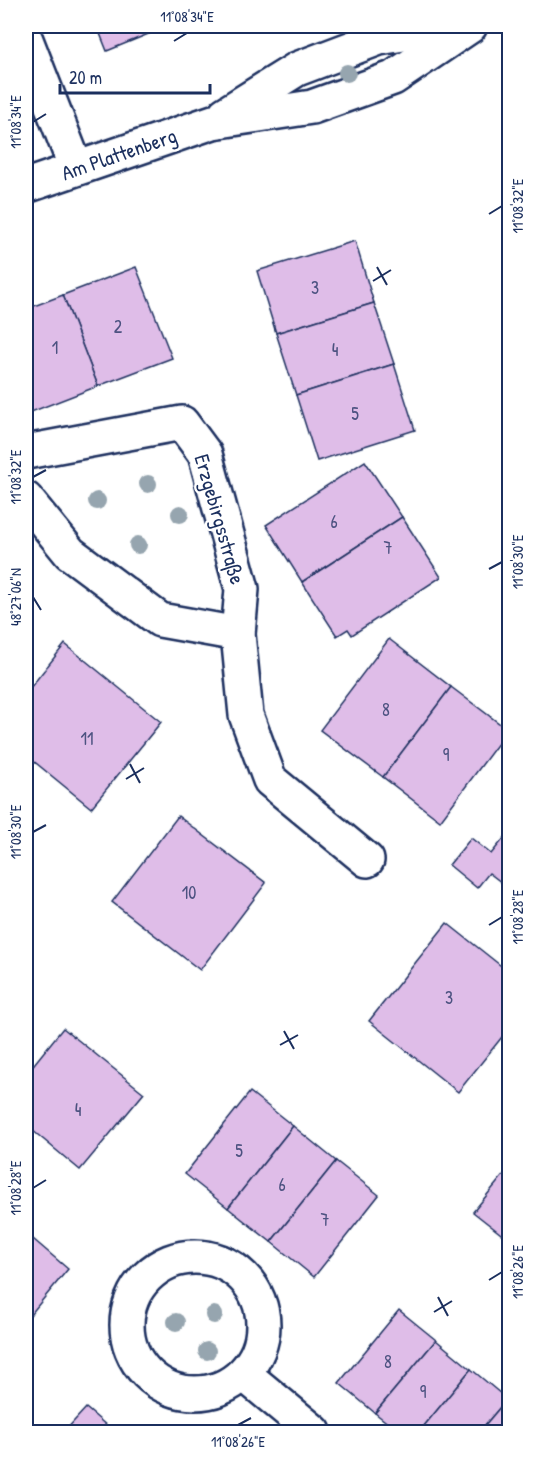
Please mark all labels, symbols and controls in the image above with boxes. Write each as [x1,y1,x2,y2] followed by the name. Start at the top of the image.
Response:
[160,6,214,27] text: 11°08'34"E
[60,57,210,95] scale bar
[69,65,102,90] text: 20 m
[5,95,26,149] text: 11°08'34"E
[58,121,180,187] street label: Am Plattenberg
[507,178,528,233] text: 11°08'32"E
[311,275,319,300] house number: 3
[114,314,123,339] house number: 2
[52,335,58,360] house number: 1
[332,337,339,362] house number: 4
[351,401,359,426] house number: 5
[5,449,26,504] text: 11°08'32"E
[188,451,252,587] street label: Erzgebirgsstraße
[330,509,338,534] house number: 6
[507,534,528,589] text: 11°08'30"E
[384,535,393,560] house number: 7
[5,568,26,626] text: 48°27'06"N
[382,697,390,722] house number: 8
[80,726,94,751] house number: 11
[443,742,450,767] house number: 9
[5,804,26,859] text: 11°08'30"E
[182,880,196,905] house number: 10
[507,889,528,944] text: 11°08'28"E
[445,985,453,1010] house number: 3
[75,1097,82,1122] house number: 4
[235,1138,243,1163] house number: 5
[5,1160,26,1215] text: 11°08'28"E
[278,1172,286,1197] house number: 6
[321,1207,330,1232] house number: 7
[507,1245,528,1299] text: 11°08'26"E
[384,1349,392,1374] house number: 8
[420,1379,427,1404] house number: 9
[211,1431,265,1452] text: 11°08'26"E

